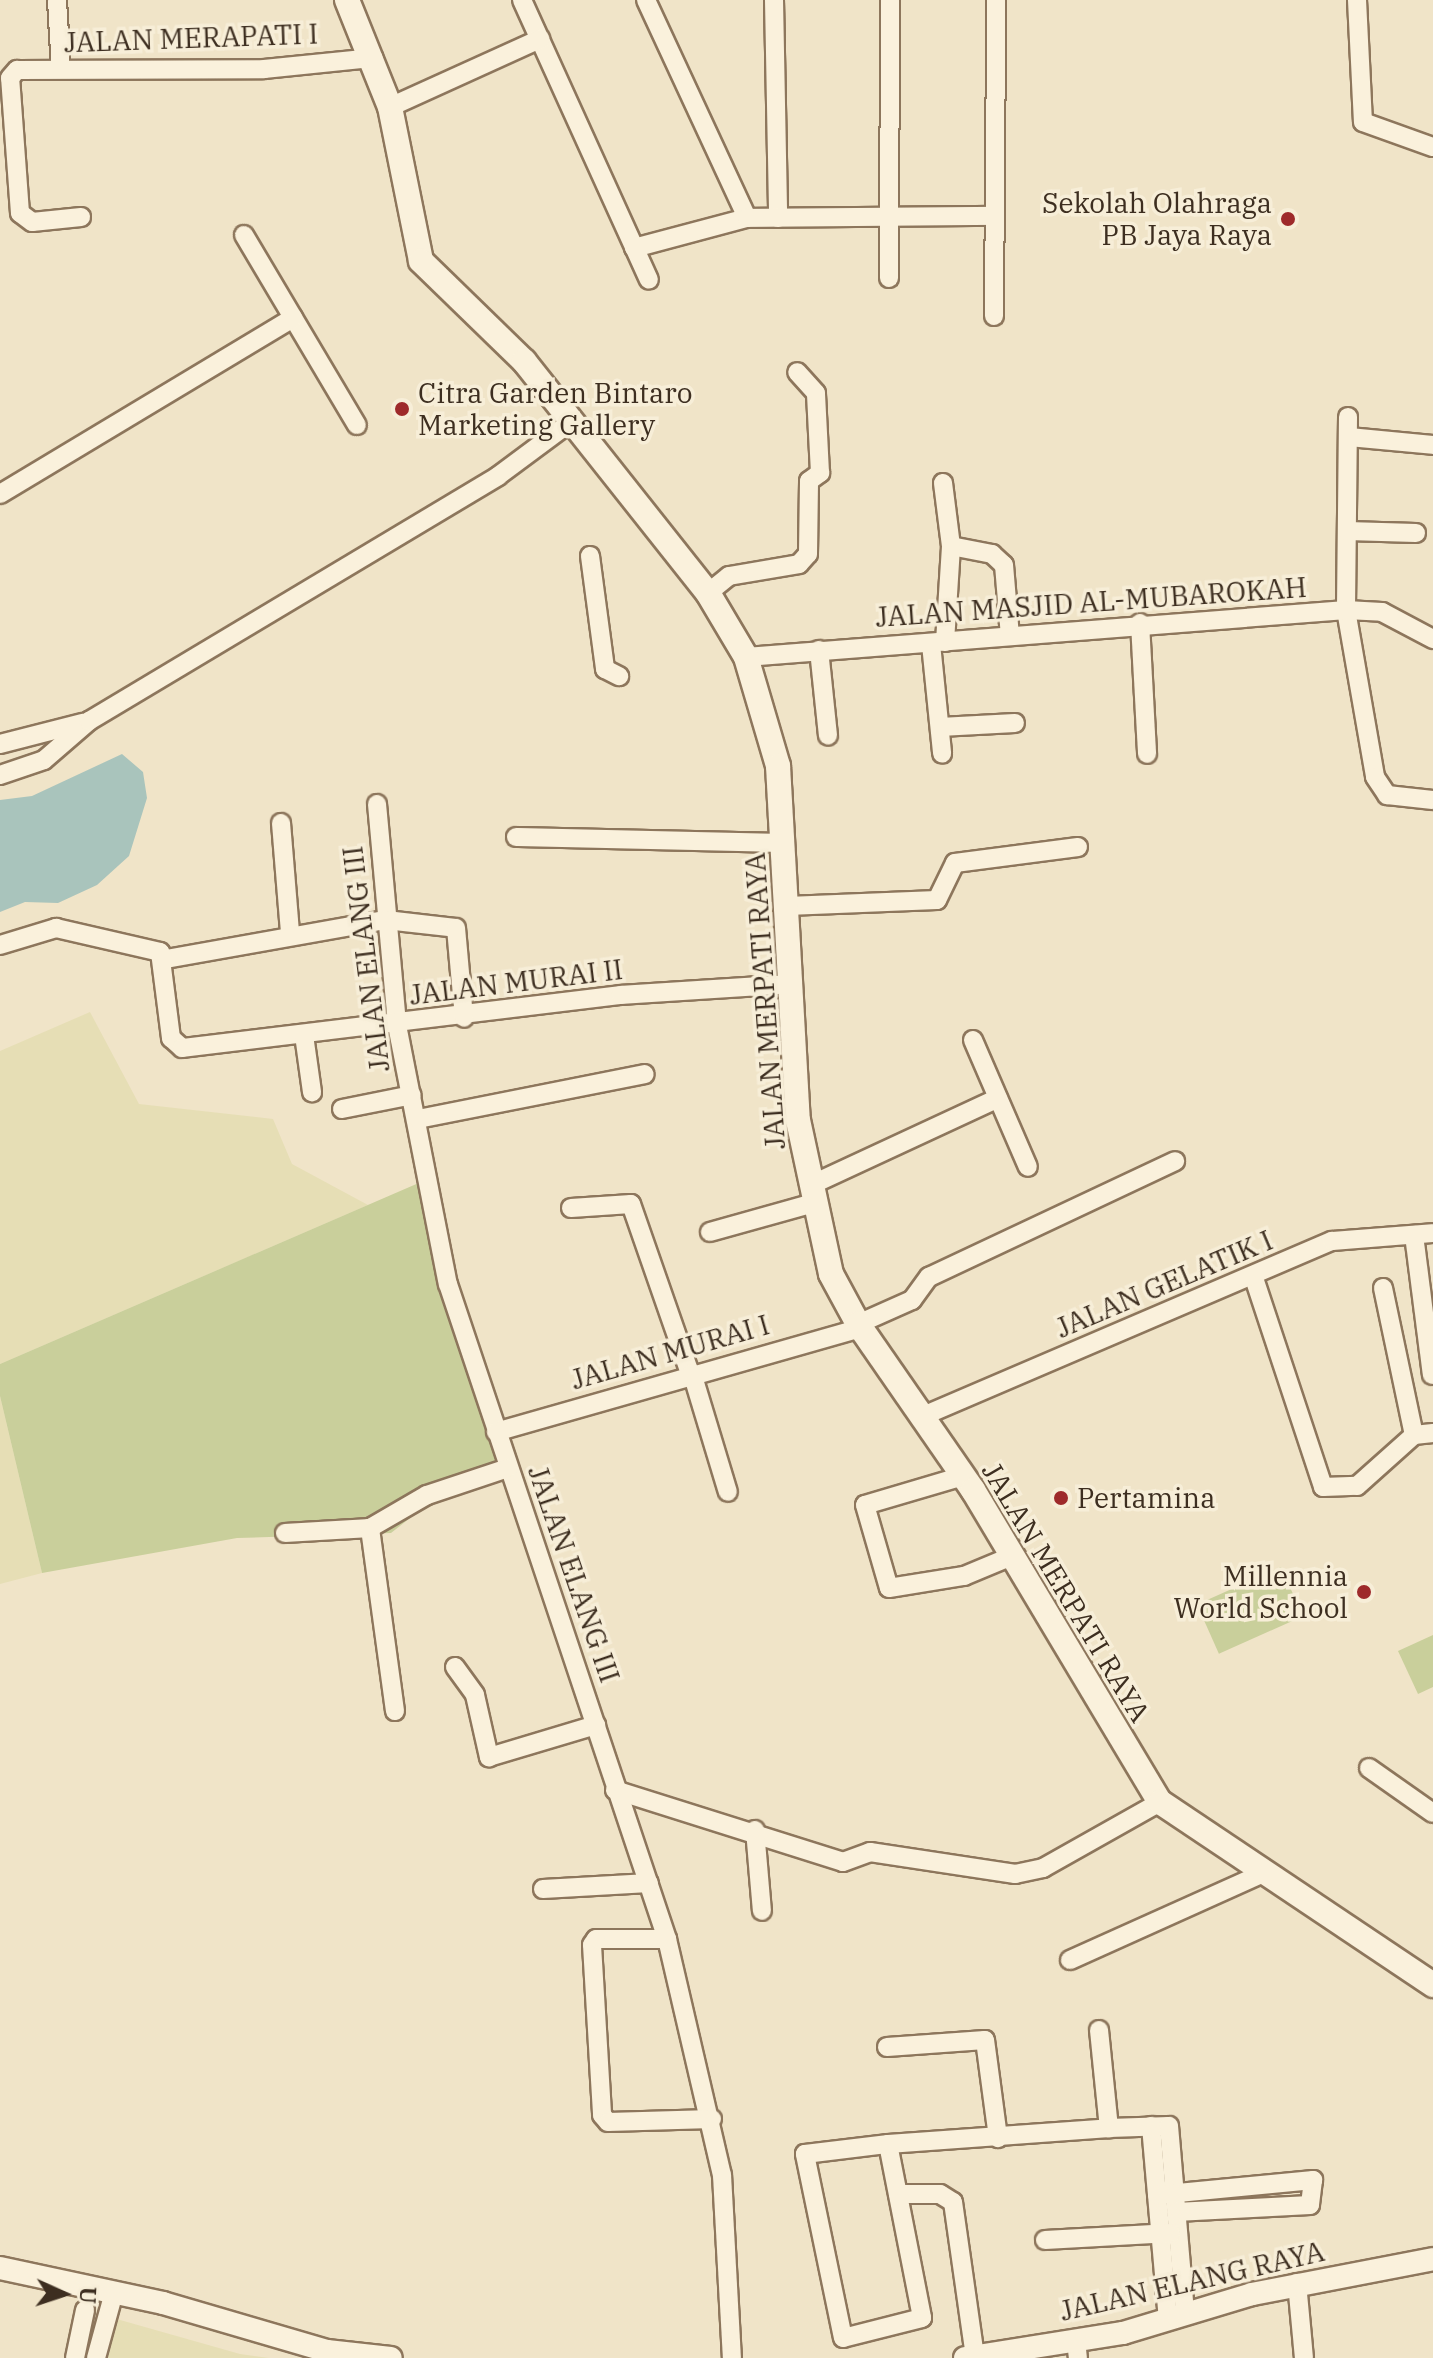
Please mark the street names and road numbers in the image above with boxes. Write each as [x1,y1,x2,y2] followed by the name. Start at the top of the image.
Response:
[63,17,319,59] street label: JALAN MERAPATI I
[874,570,1308,634] street label: JALAN MASJID AL-MUBAROKAH
[335,844,397,1074] street label: JALAN ELANG III
[738,851,792,1151] street label: JALAN MERPATI RAYA
[407,952,625,1012] street label: JALAN MURAI II
[1050,1223,1278,1345] street label: JALAN GELATIK I
[567,1308,773,1396] street label: JALAN MURAI I
[975,1456,1157,1728] street label: JALAN MERPATI RAYA
[521,1461,627,1687] street label: JALAN ELANG III
[1056,2234,1328,2328] street label: JALAN ELANG RAYA

